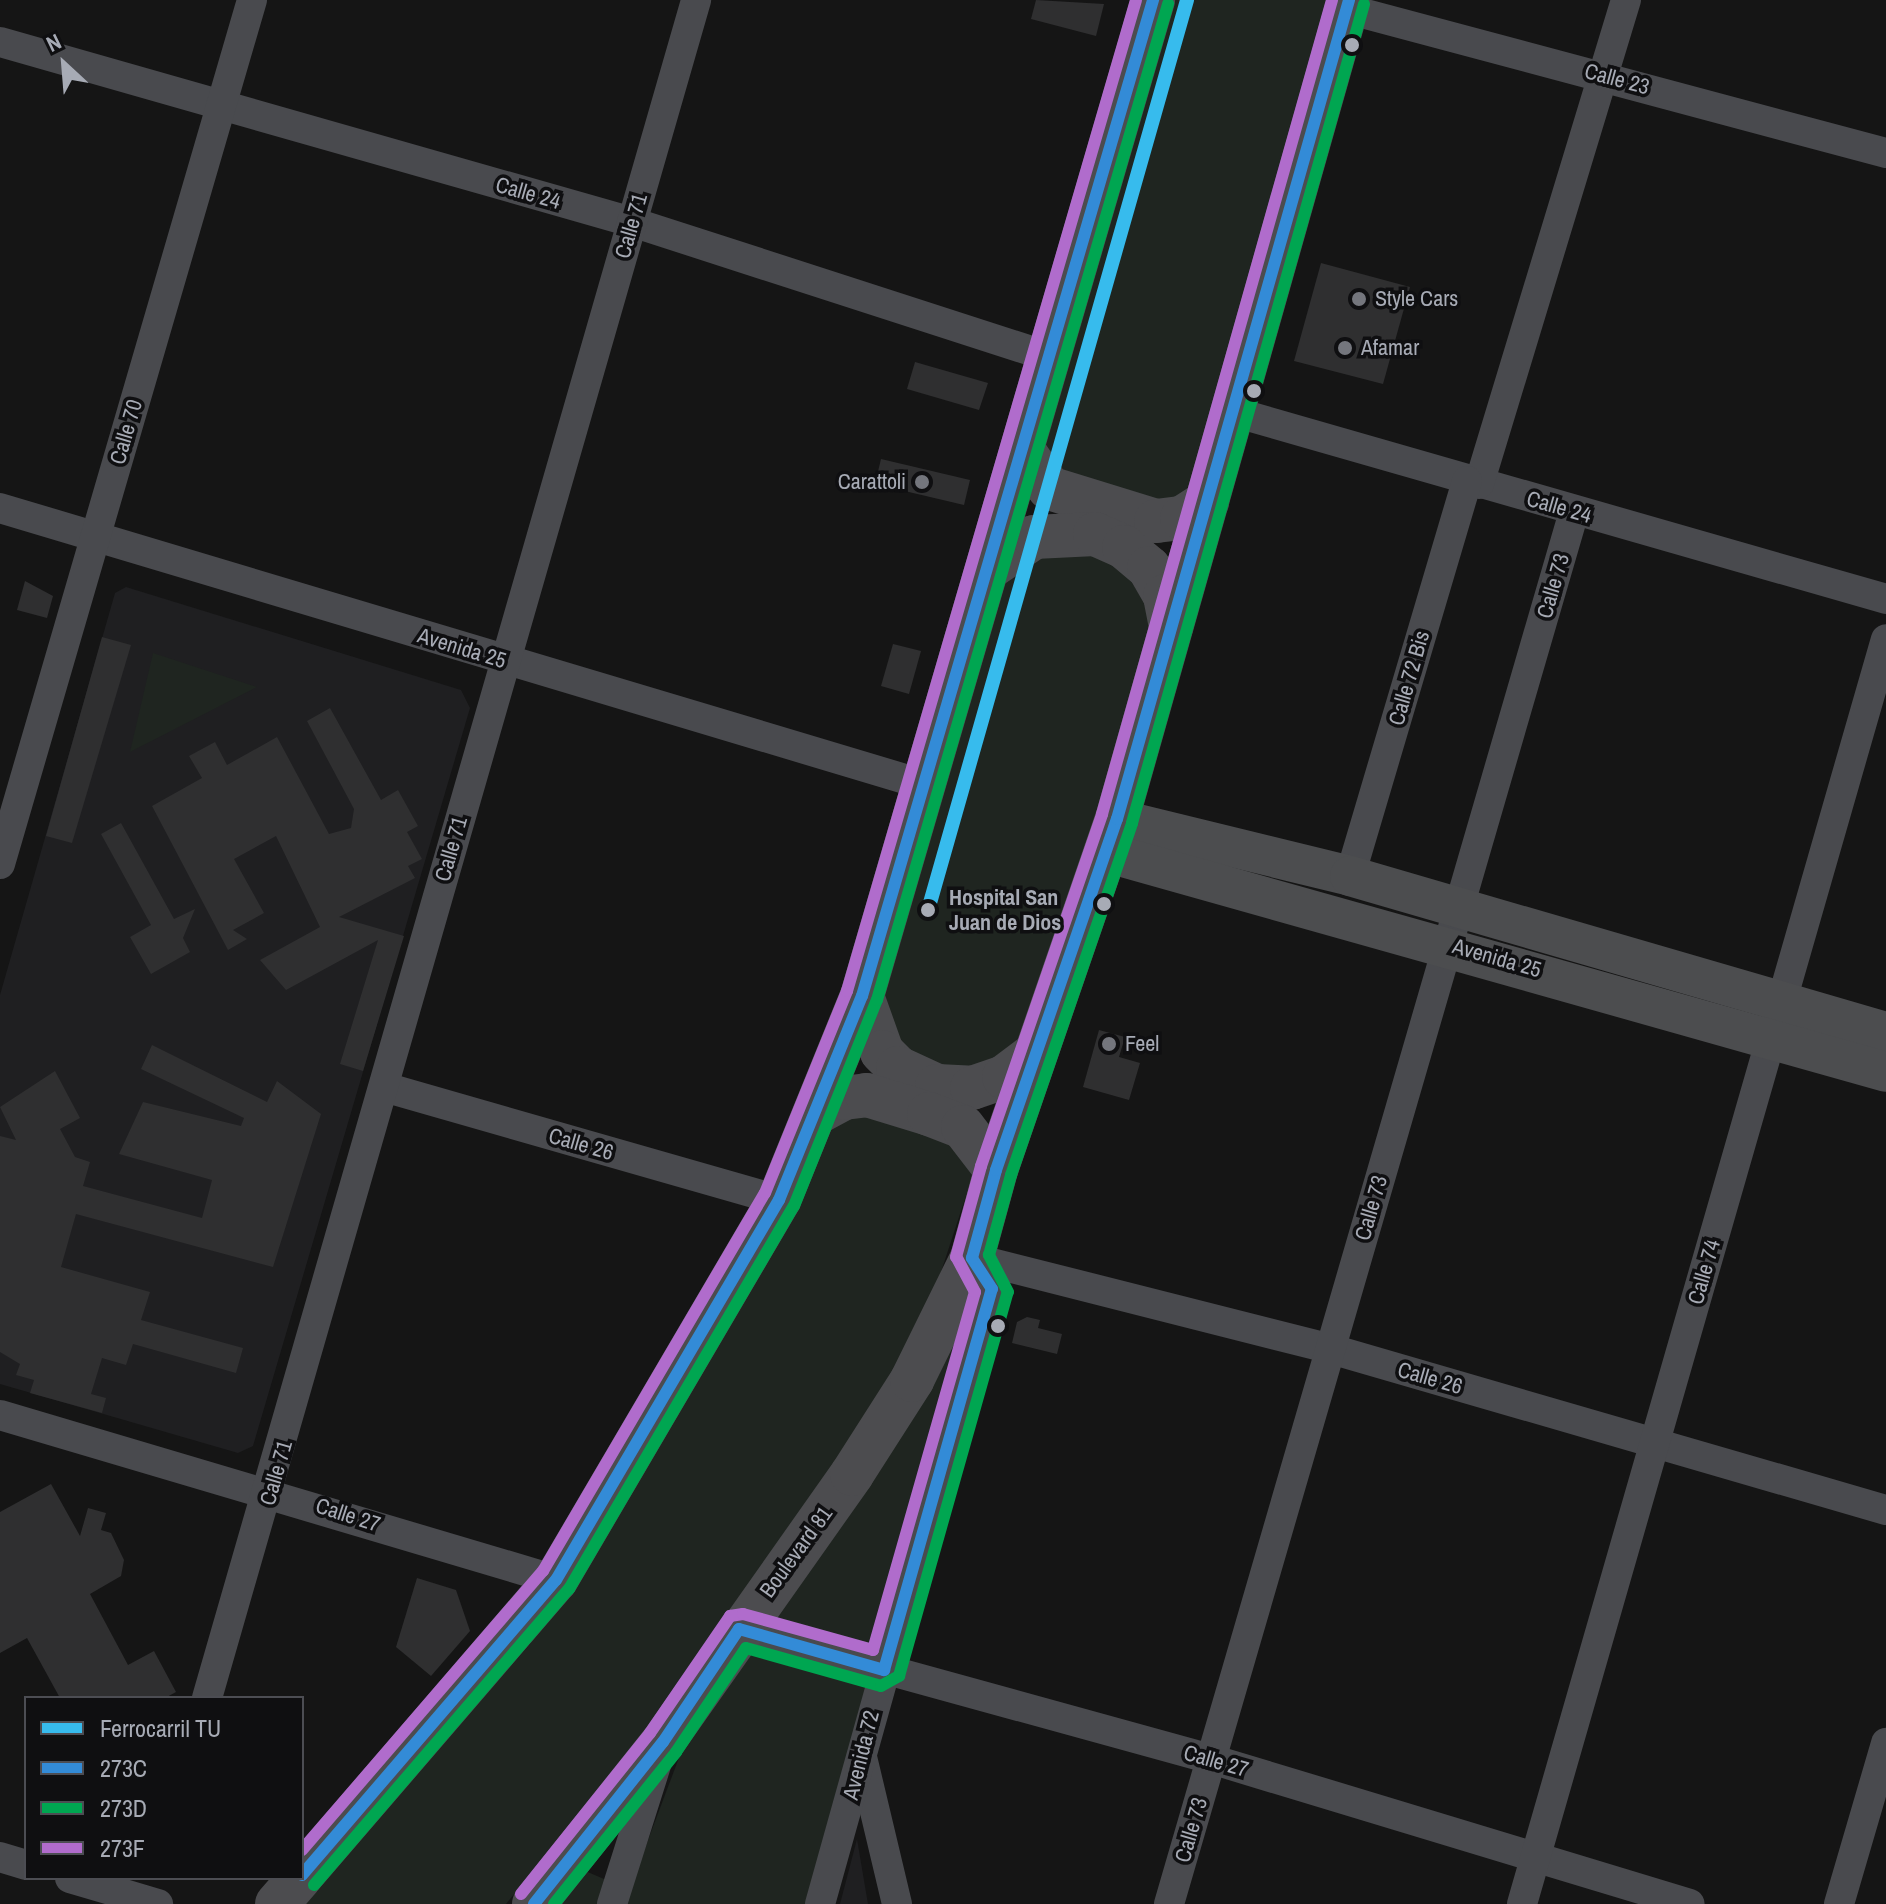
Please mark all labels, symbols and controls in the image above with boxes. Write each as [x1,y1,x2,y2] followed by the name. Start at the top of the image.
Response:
[24,24,104,104] north arrow
[41,26,66,59] text: N
[1344,37,1360,53] unlabelled marker
[1582,58,1652,100] street label: Calle 23
[493,171,563,215] street label: Calle 24
[609,191,653,261] street label: Calle 71
[1375,286,1458,312] place label: Style Cars
[1350,290,1368,308] marker: Style Cars
[1361,335,1419,361] place label: Afamar
[1336,339,1354,357] marker: Afamar
[1246,383,1262,399] unlabelled marker
[104,397,148,467] street label: Calle 70
[838,469,906,495] place label: Carattoli
[913,473,931,491] marker: Carattoli
[1524,485,1594,529] street label: Calle 24
[1531,551,1575,621] street label: Calle 73
[415,622,509,674] street label: Avenida 25
[1383,628,1435,728] street label: Calle 72 Bis
[429,814,473,884] street label: Calle 71
[949,884,1061,936] place label: Hospital San Juan de Dios
[914,896,942,924] marker: Hospital San Juan de Dios
[1096,896,1112,912] unlabelled marker
[1450,933,1544,983] street label: Avenida 25
[1125,1031,1159,1057] place label: Feel
[1100,1035,1118,1053] marker: Feel
[546,1122,616,1166] street label: Calle 26
[1349,1173,1393,1243] street label: Calle 73
[1682,1237,1726,1307] street label: Calle 74
[990,1318,1006,1334] unlabelled marker
[1395,1356,1465,1400] street label: Calle 26
[254,1438,298,1508] street label: Calle 71
[312,1492,384,1538] street label: Calle 27
[754,1501,838,1603] street label: Boulevard 81
[24,1696,304,1880] legend
[837,1708,885,1802] street label: Avenida 72
[100,1712,221,1744] text: Ferrocarril TU
[1181,1739,1251,1783] street label: Calle 27
[100,1752,147,1784] text: 273C
[100,1792,147,1824] text: 273D
[1169,1795,1213,1865] street label: Calle 73
[100,1832,145,1864] text: 273F

